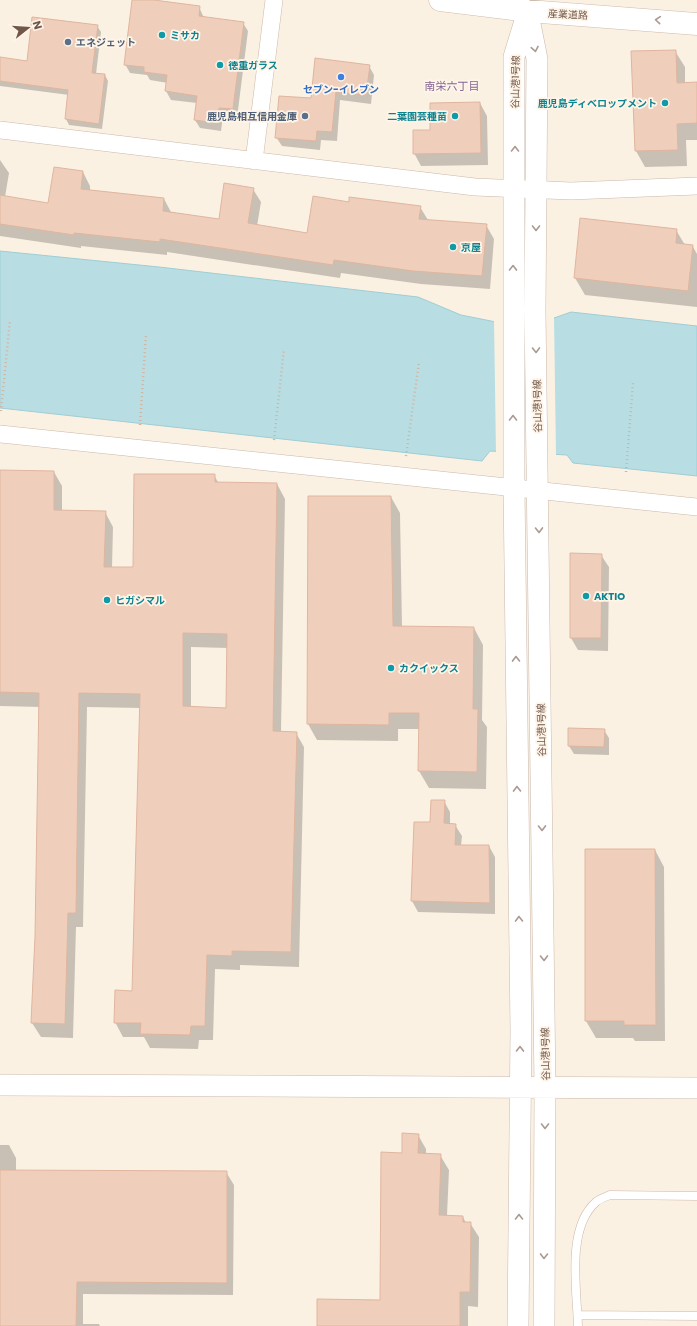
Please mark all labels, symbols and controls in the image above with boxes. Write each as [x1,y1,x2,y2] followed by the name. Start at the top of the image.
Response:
[548,6,588,23] street label: 産業道路
[8,8,48,48] north arrow
[655,16,661,25] one-way arrow
[29,19,46,31] text: N
[170,28,200,43] place label: ミサカ
[157,30,167,40] marker: ミサカ
[76,35,136,50] place label: エネジェット
[63,37,73,47] marker: エネジェット
[531,46,539,53] one-way arrow
[508,55,523,109] street label: 谷山港1号線
[228,58,278,73] place label: 徳重ガラス
[215,60,225,70] marker: 徳重ガラス
[336,72,346,82] marker: セブン-イレブン
[425,78,480,94] district label: 南栄六丁目
[303,82,379,97] place label: セブン-イレブン
[538,96,657,111] place label: 鹿児島ディベロップメント
[660,98,670,108] marker: 鹿児島ディベロップメント
[207,109,297,124] place label: 鹿児島相互信用金庫
[387,109,447,124] place label: 二葉園芸種苗
[300,111,310,121] marker: 鹿児島相互信用金庫
[450,111,460,121] marker: 二葉園芸種苗
[511,146,519,152] one-way arrow
[532,225,540,231] one-way arrow
[461,240,481,255] place label: 京屋
[448,242,458,252] marker: 京屋
[509,265,517,271] one-way arrow
[532,347,540,353] one-way arrow
[530,379,545,433] street label: 谷山港1号線
[509,415,517,421] one-way arrow
[535,527,543,533] one-way arrow
[594,589,625,604] place label: AKTIO
[581,591,591,601] marker: AKTIO
[115,593,165,608] place label: ヒガシマル
[102,595,112,605] marker: ヒガシマル
[512,656,520,662] one-way arrow
[399,661,459,676] place label: カクイックス
[386,663,396,673] marker: カクイックス
[534,703,549,757] street label: 谷山港1号線
[513,786,522,792] one-way arrow
[538,825,547,831] one-way arrow
[515,916,523,922] one-way arrow
[540,955,548,961] one-way arrow
[538,1027,553,1081] street label: 谷山港1号線
[516,1046,524,1052] one-way arrow
[541,1123,549,1129] one-way arrow
[515,1214,523,1220] one-way arrow
[540,1253,548,1259] one-way arrow

